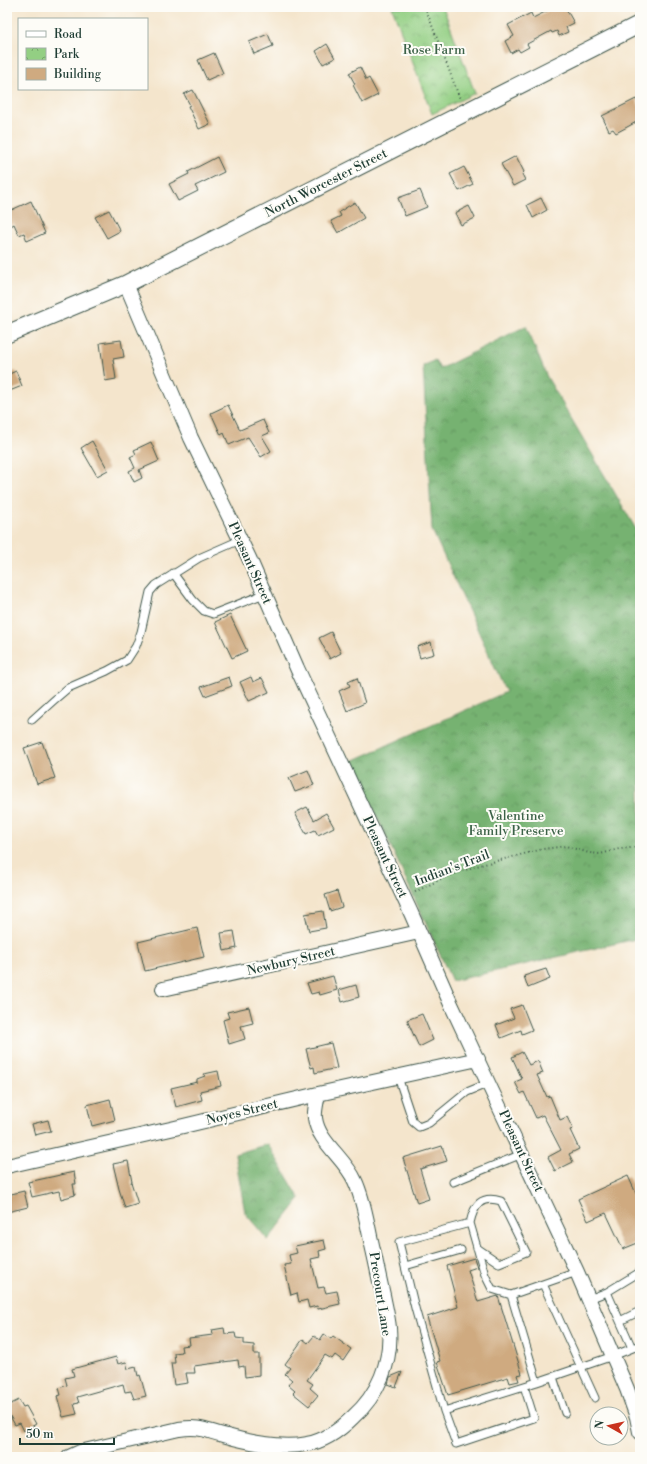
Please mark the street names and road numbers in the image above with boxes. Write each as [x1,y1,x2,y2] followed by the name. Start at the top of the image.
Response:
[262,145,390,221] street label: North Worcester Street
[225,519,275,607] street label: Pleasant Street
[359,814,411,901] street label: Pleasant Street
[412,846,492,890] street label: Indian's Trail
[245,943,337,979] street label: Newbury Street
[205,1095,280,1129] street label: Noyes Street
[495,1108,547,1195] street label: Pleasant Street
[365,1251,395,1338] street label: Precourt Lane

